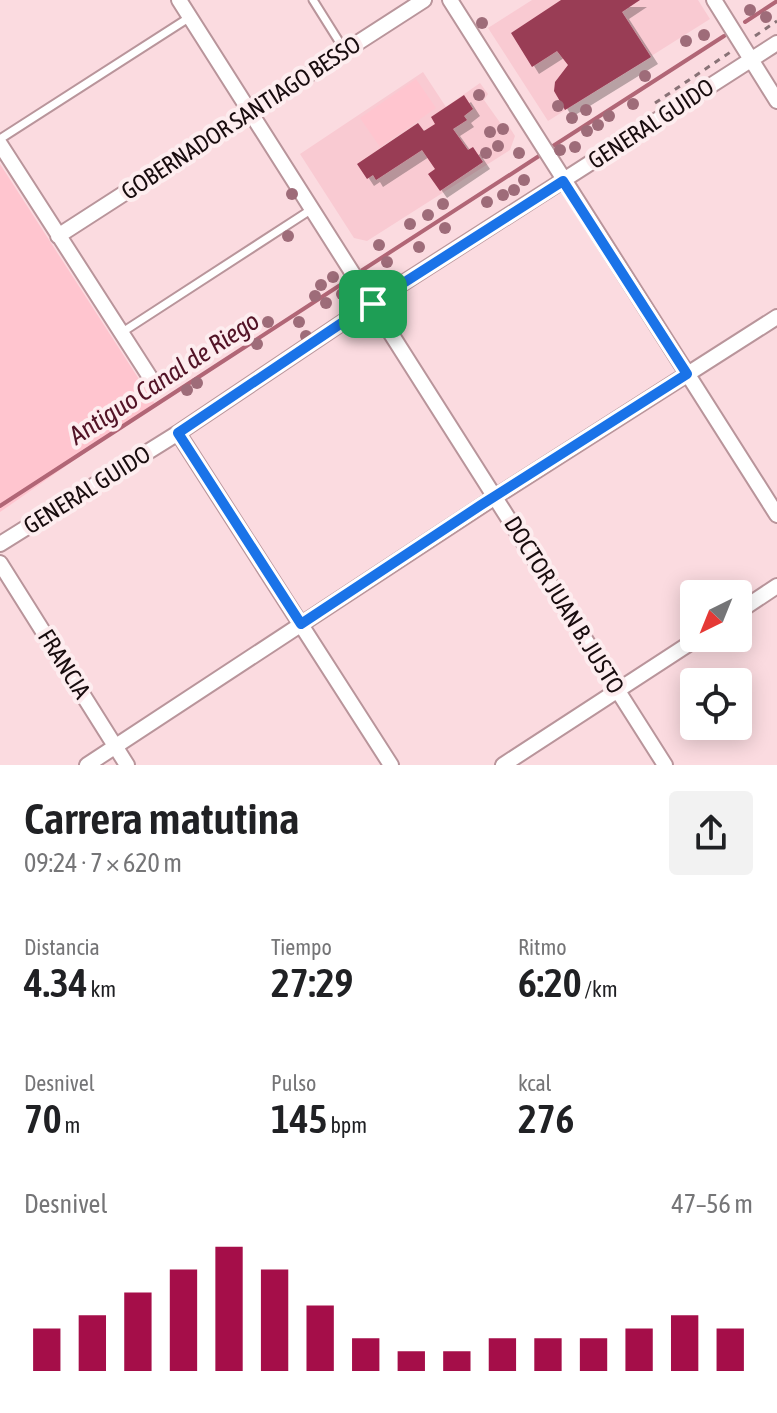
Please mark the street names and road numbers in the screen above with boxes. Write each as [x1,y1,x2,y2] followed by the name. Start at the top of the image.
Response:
[116,30,365,205] street label: GOBERNADOR SANTIAGO BESSO
[583,73,719,174] street label: GENERAL GUIDO
[18,440,155,539] street label: GENERAL GUIDO
[499,511,630,698] street label: DOCTOR JUAN B. JUSTO
[33,624,96,703] street label: FRANCIA

